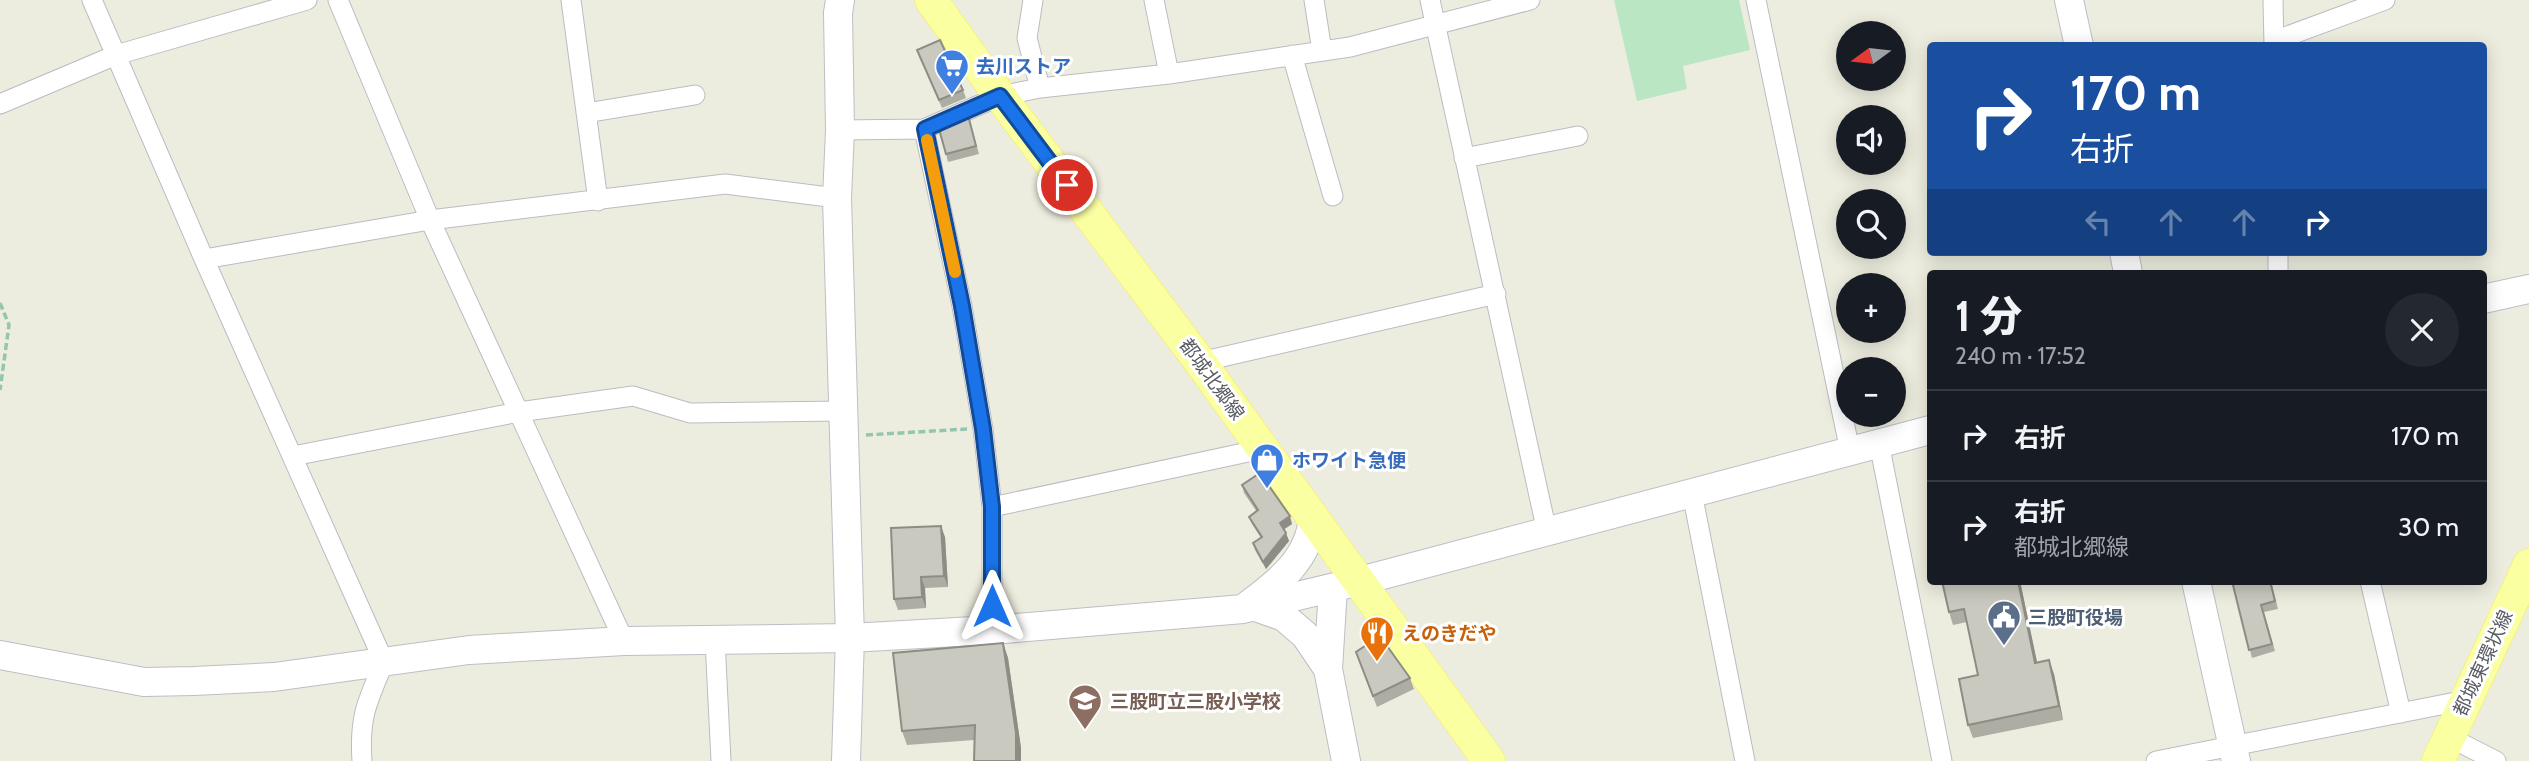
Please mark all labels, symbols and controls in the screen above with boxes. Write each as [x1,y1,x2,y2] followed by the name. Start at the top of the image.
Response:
[1836,21,1906,91] north arrow
[1836,21,1906,427] map controls
[933,47,971,96] supermarket icon: 去川ストア
[976,55,1071,78] place label: 去川ストア
[2070,63,2201,122] text: 170 m
[1955,70,2046,161] icon: right
[1836,105,1906,175] button: sound
[2070,129,2134,168] text: 右折
[1037,155,1097,215] pin
[1048,166,1086,204] icon: arrive
[1836,189,1906,259] button: search
[2079,203,2117,241] icon: left
[2152,203,2190,241] icon: ahead
[2225,203,2263,241] icon: ahead
[2298,203,2336,241] icon: right
[1836,273,1906,343] button: +
[1955,290,2022,342] text: 1 分
[2385,293,2459,367] button: close
[1175,334,1249,424] street label: 都城北郷線
[1955,342,2086,370] text: 240 m · 17:52
[1836,357,1906,427] button: −
[1955,417,1993,455] icon: right
[2391,420,2459,452] text: 170 m
[2014,422,2066,454] text: 右折
[1248,441,1286,490] shop icon: ホワイト急便
[1292,449,1406,472] place label: ホワイト急便
[2014,496,2066,528] text: 右折
[1955,508,1993,546] icon: right
[2398,511,2459,543] text: 30 m
[2014,533,2129,561] text: 都城北郷線
[955,569,1029,643] position arrow
[1985,598,2023,647] public building icon: 三股町役場
[2028,606,2123,629] place label: 三股町役場
[2448,606,2518,720] street label: 都城東環状線
[1358,614,1396,663] restaurant icon: えのきだや
[1402,622,1496,645] place label: えのきだや
[1066,682,1104,731] school or university icon: 三股町立三股小学校
[1110,690,1281,713] place label: 三股町立三股小学校

